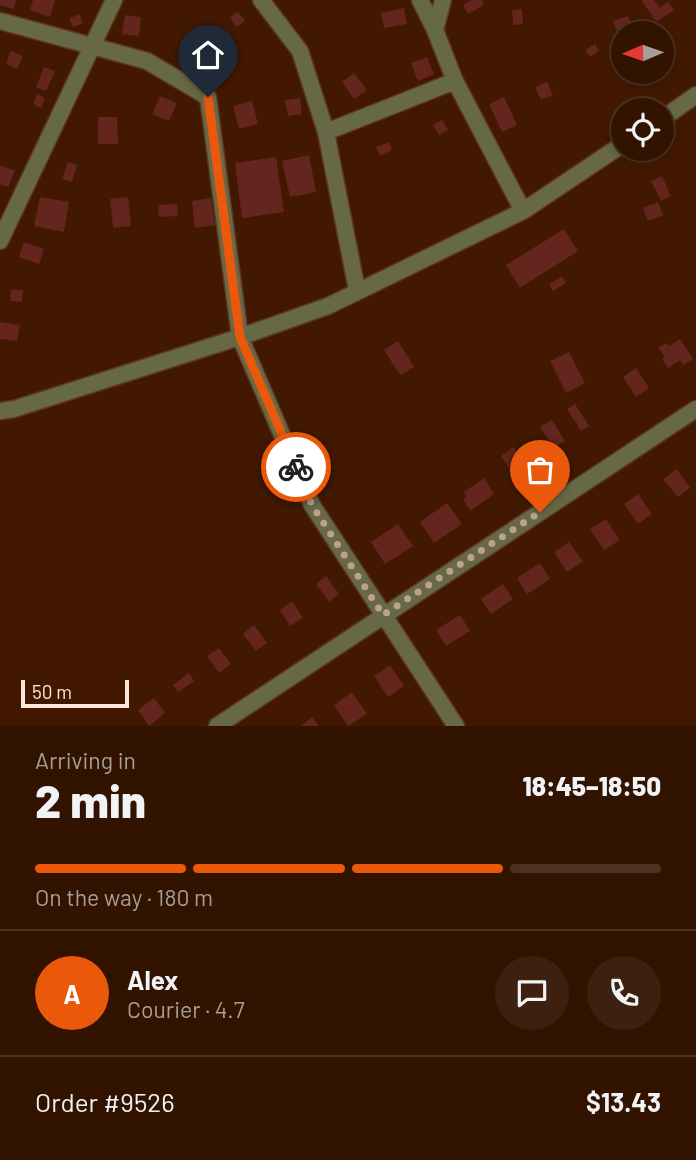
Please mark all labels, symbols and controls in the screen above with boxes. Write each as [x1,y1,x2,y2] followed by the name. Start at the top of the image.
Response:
[611,21,674,84] north arrow
[611,21,674,161] map controls
[178,25,238,97] pin
[189,36,227,74] icon: home
[611,98,674,161] button: locate
[261,432,331,502] courier
[510,440,570,512] pin
[277,448,315,486] icon: bike
[521,451,559,489] icon: bag
[21,677,130,709] scale bar
[32,680,72,703] text: 50 m
[35,746,136,774] text: Arriving in
[522,770,661,801] text: 18:45–18:50
[35,772,146,827] text: 2 min
[35,883,213,911] text: On the way · 180 m
[495,956,569,1030] button: chat
[587,956,661,1030] button: phone
[127,964,178,995] text: Alex
[63,978,81,1009] text: A
[127,995,245,1023] text: Courier · 4.7
[35,1086,175,1117] text: Order #9526
[586,1086,661,1117] text: $13.43

